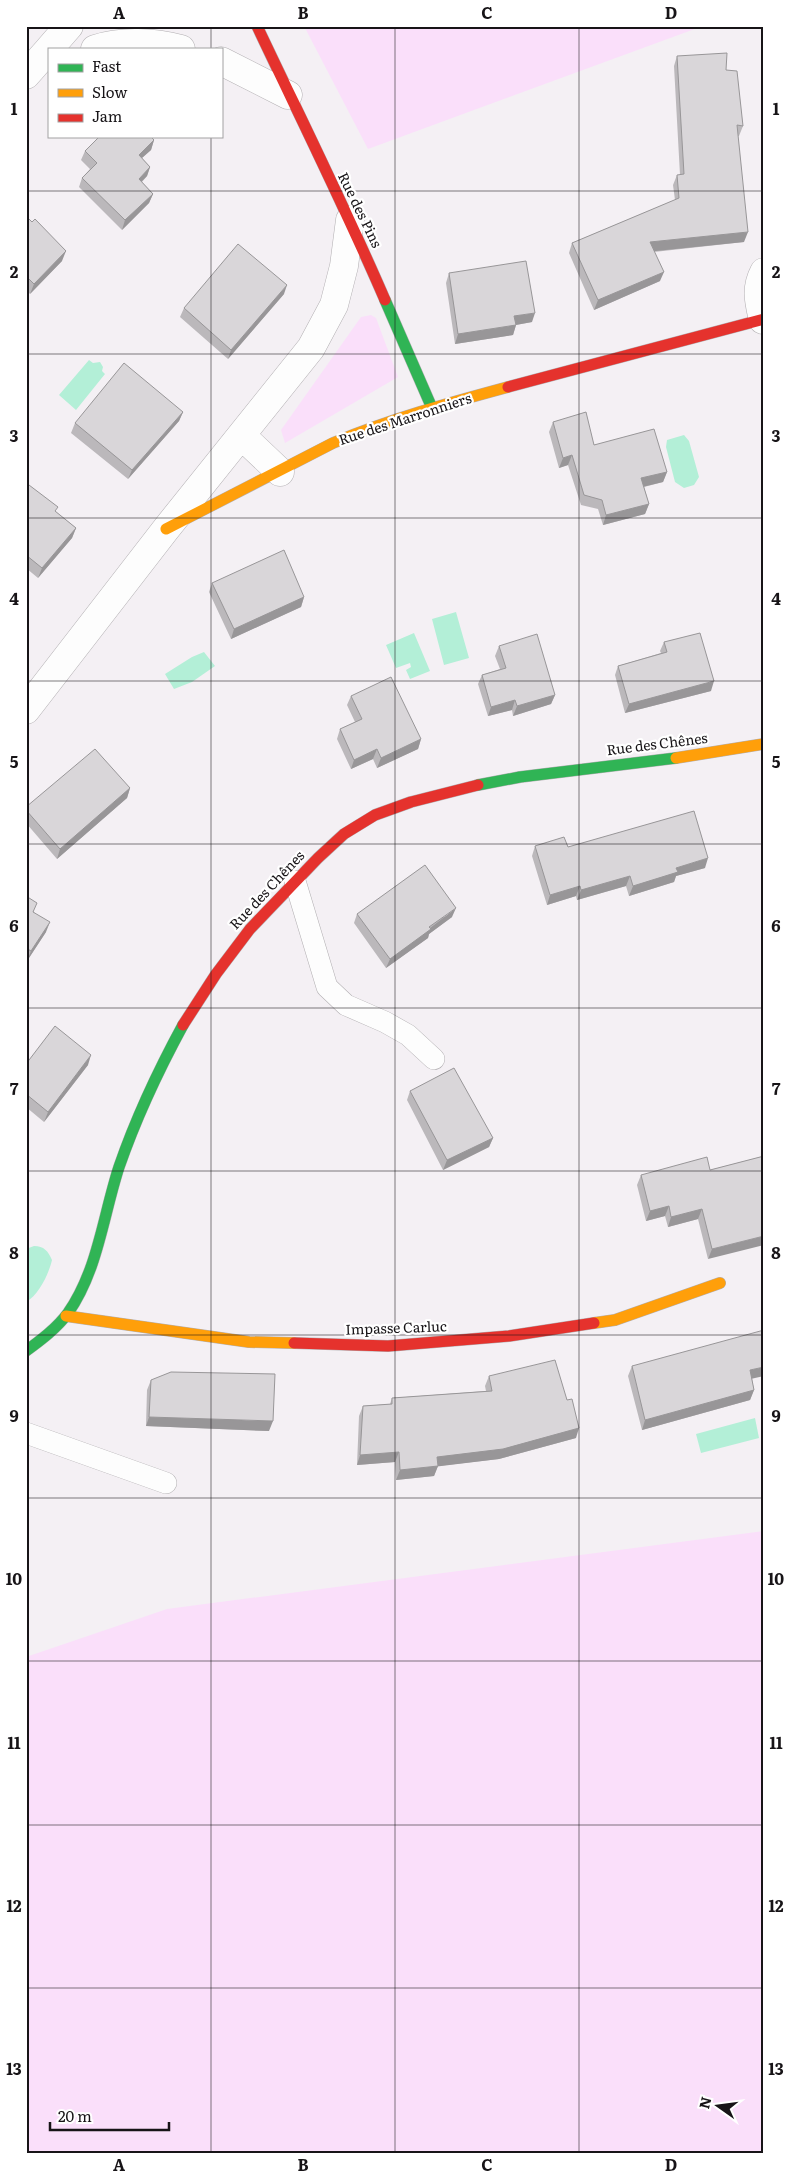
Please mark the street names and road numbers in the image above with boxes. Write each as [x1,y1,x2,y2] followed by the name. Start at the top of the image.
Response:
[334,168,388,251] street label: Rue des Pins
[336,387,474,449] street label: Rue des Marronniers
[605,727,709,759] street label: Rue des Chênes
[224,845,308,933] street label: Rue des Chênes
[345,1315,447,1339] street label: Impasse Carluc

